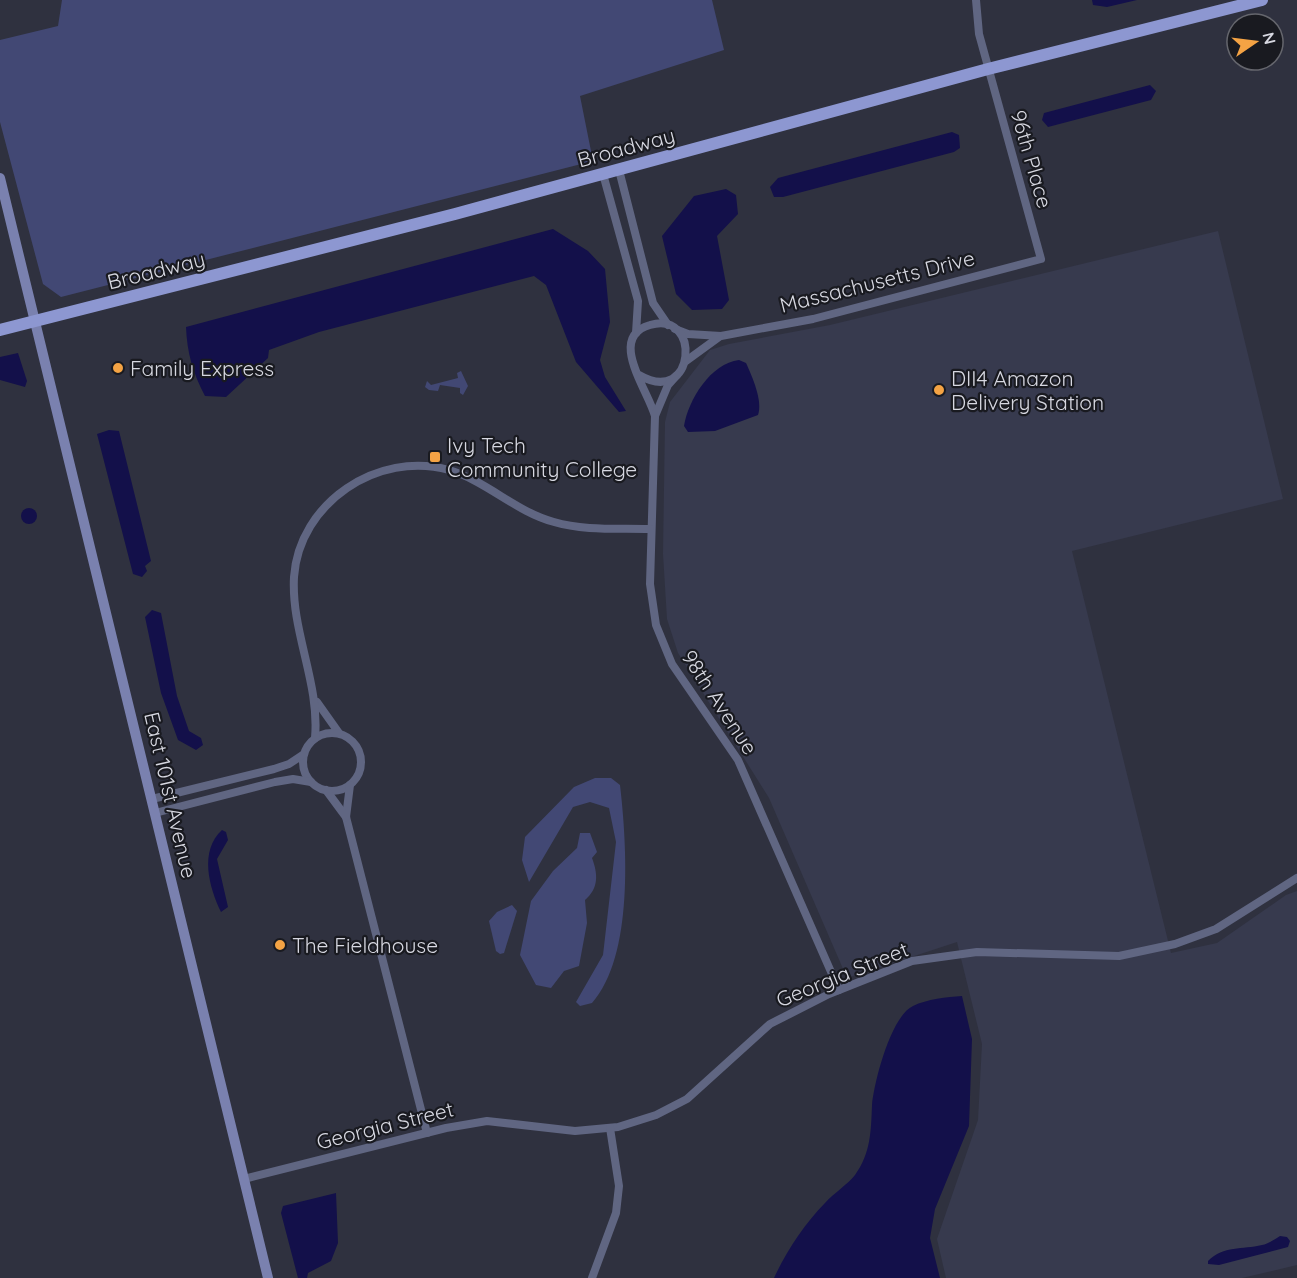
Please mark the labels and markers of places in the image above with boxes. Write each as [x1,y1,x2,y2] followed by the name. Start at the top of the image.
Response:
[130,355,274,381] place label: Family Express
[111,361,125,375] marker: Family Express
[951,365,1104,415] place label: DII4 Amazon Delivery Station
[932,383,946,397] marker: DII4 Amazon Delivery Station
[447,432,637,482] place label: Ivy Tech Community College
[428,450,442,464] marker: Ivy Tech Community College
[292,932,438,958] place label: The Fieldhouse
[273,938,287,952] marker: The Fieldhouse

